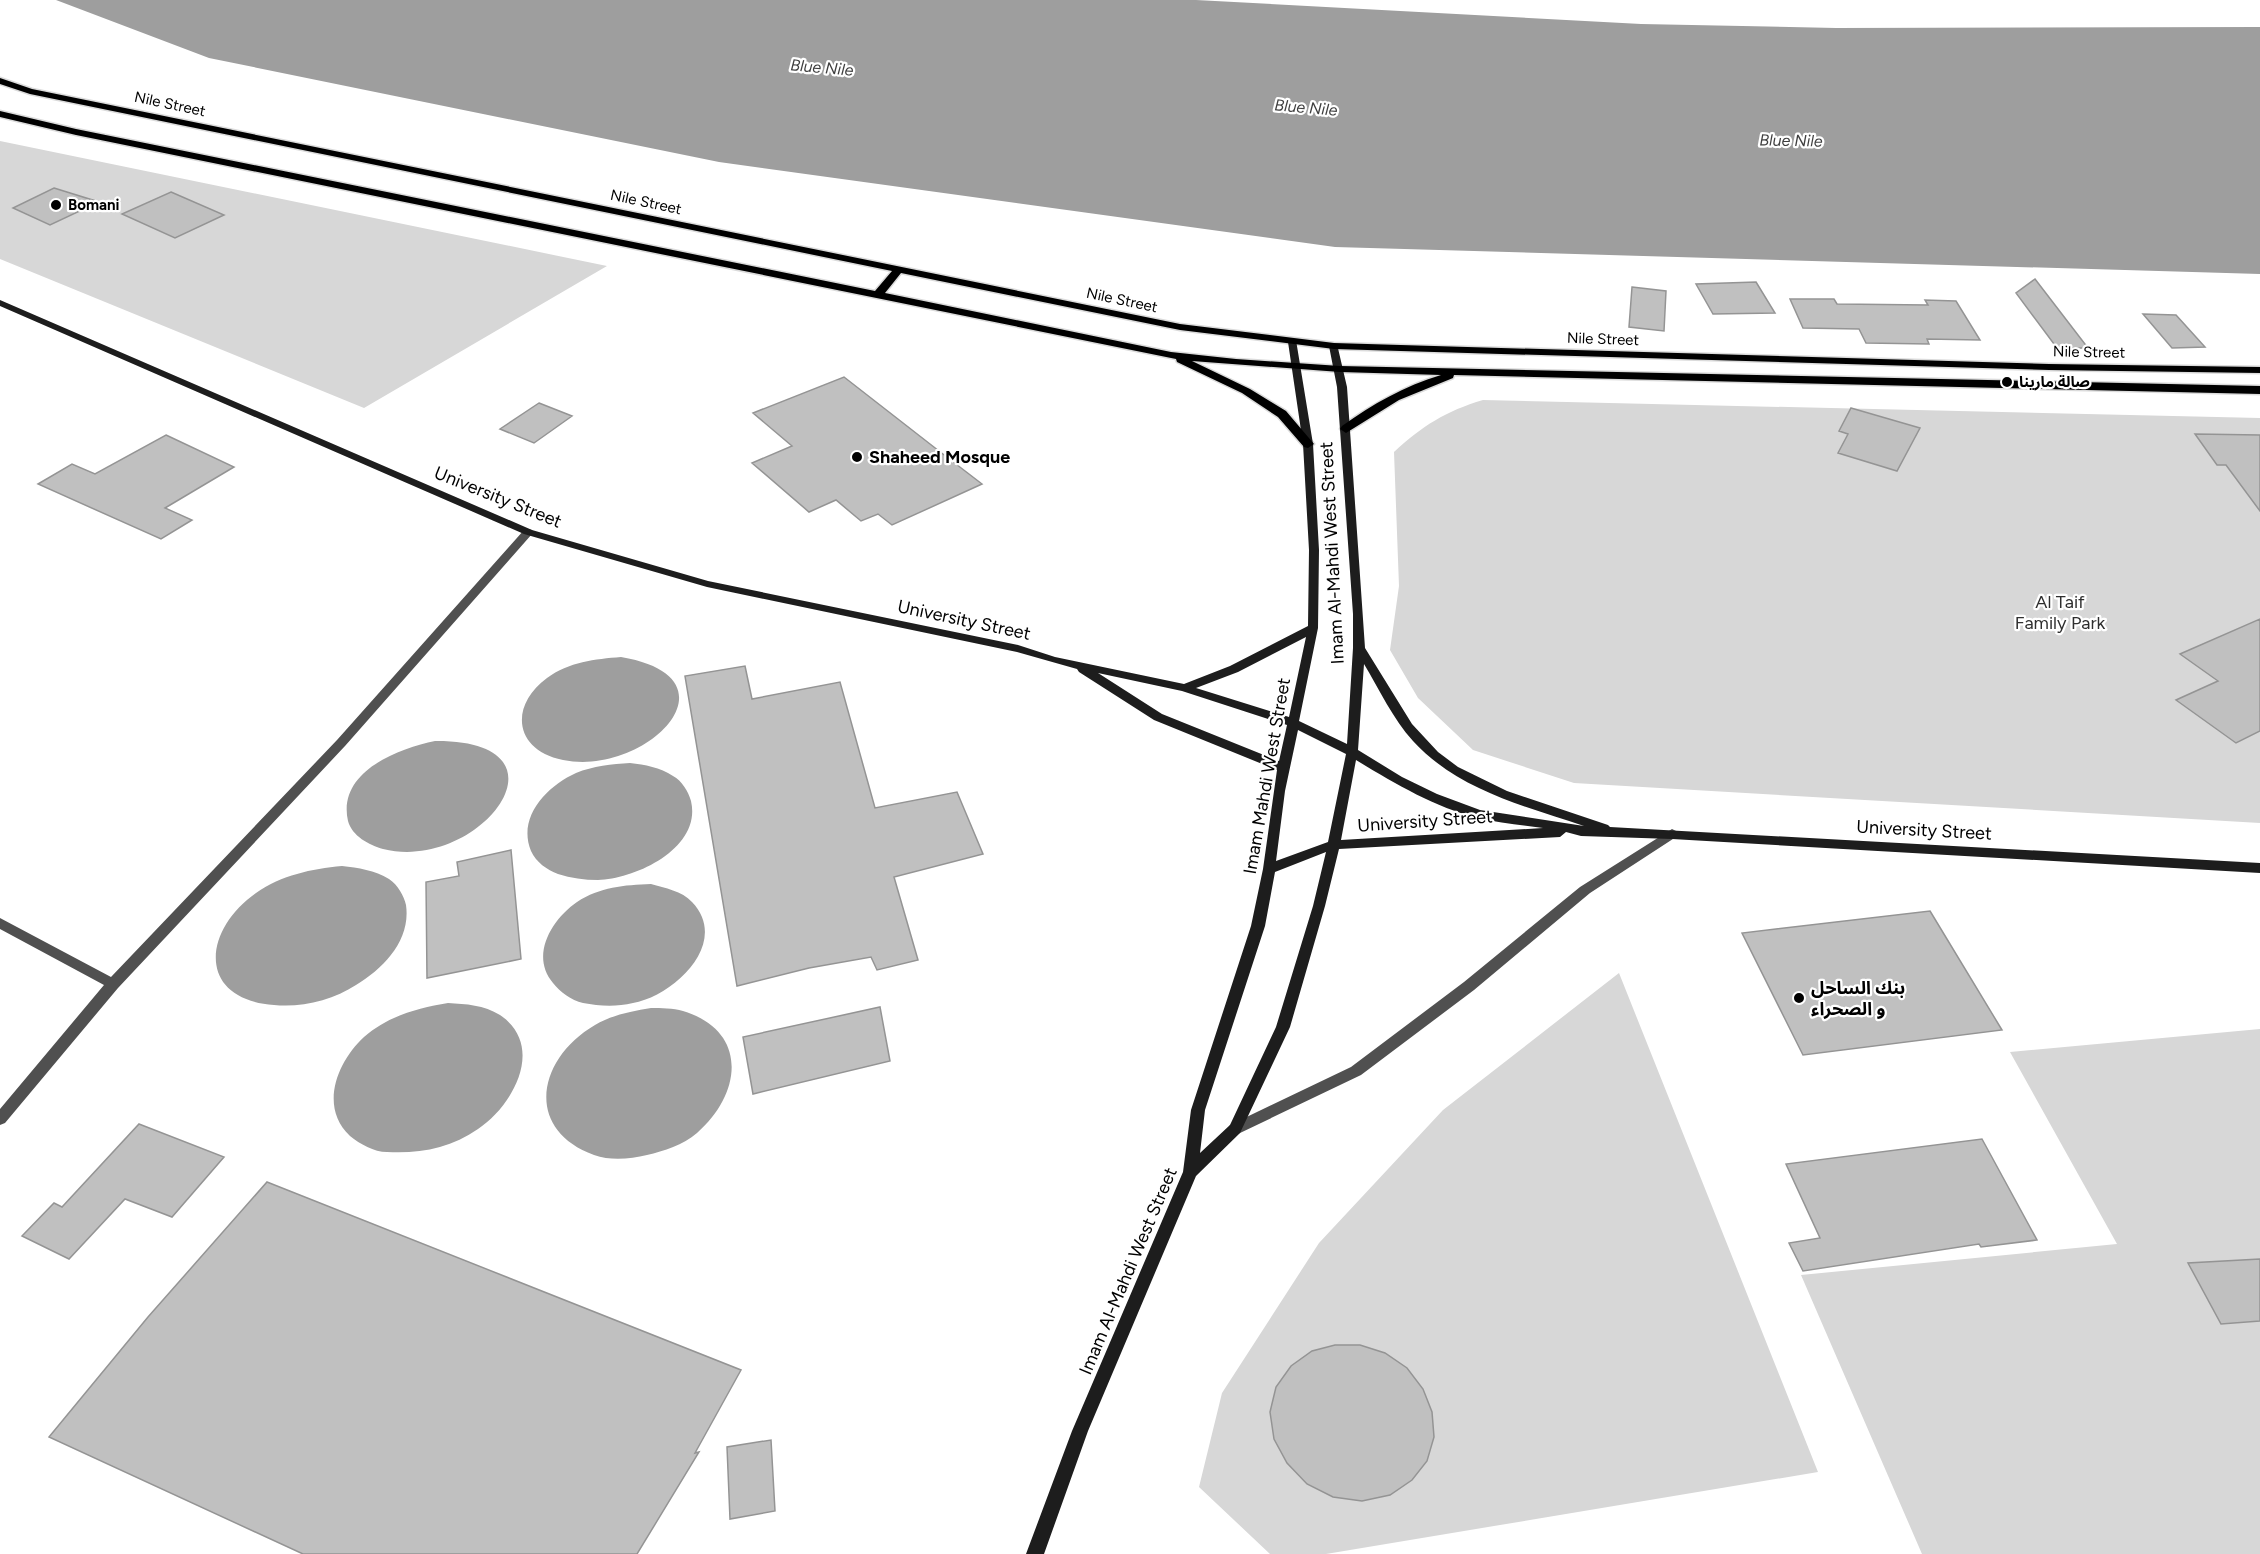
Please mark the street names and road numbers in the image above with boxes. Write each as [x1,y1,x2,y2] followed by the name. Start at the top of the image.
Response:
[133,88,208,120] street label: Nile Street
[609,186,684,218] street label: Nile Street
[1085,284,1160,316] street label: Nile Street
[1567,329,1640,349] street label: Nile Street
[2053,342,2126,362] street label: Nile Street
[1315,441,1349,665] street label: Imam Al-Mahdi West Street
[431,461,565,533] street label: University Street
[895,595,1033,645] street label: University Street
[1239,676,1295,876] street label: Imam Mahdi West Street
[1357,805,1494,837] street label: University Street
[1856,815,1993,845] street label: University Street
[1074,1164,1182,1378] street label: Imam Al-Mahdi West Street

